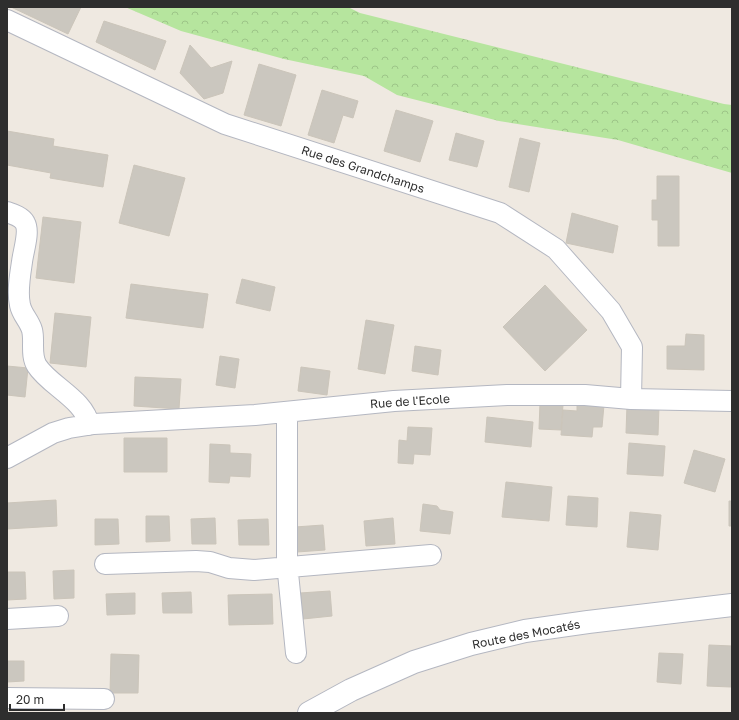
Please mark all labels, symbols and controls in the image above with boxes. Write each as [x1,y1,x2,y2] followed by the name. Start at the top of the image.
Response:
[300,142,426,196] street label: Rue des Grandchamps
[370,391,451,411] street label: Rue de l'Ecole
[471,616,581,652] street label: Route des Mocatés
[10,686,64,712] scale bar
[16,692,44,707] text: 20 m

